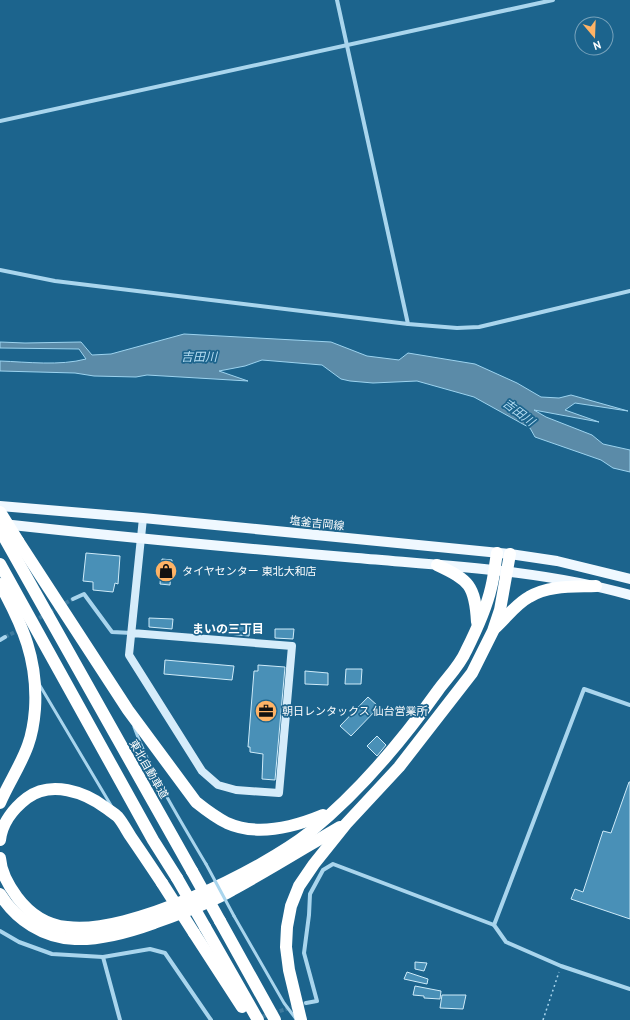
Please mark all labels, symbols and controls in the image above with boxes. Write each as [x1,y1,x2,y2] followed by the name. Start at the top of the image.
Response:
[574,16,614,56] north arrow
[592,38,603,53] text: N
[181,349,219,364] water label: 吉田川
[500,395,539,430] water label: 吉田川
[289,513,345,533] street label: 塩釜吉岡線
[153,558,179,584] shop icon: タイヤセンター 東北大和店
[182,564,317,578] place label: タイヤセンター 東北大和店
[192,621,264,636] district label: まいの三丁目
[253,698,279,724] office icon: 朝日レンタックス 仙台営業所
[282,704,429,718] place label: 朝日レンタックス 仙台営業所
[126,737,172,801] street label: 東北自動車道

